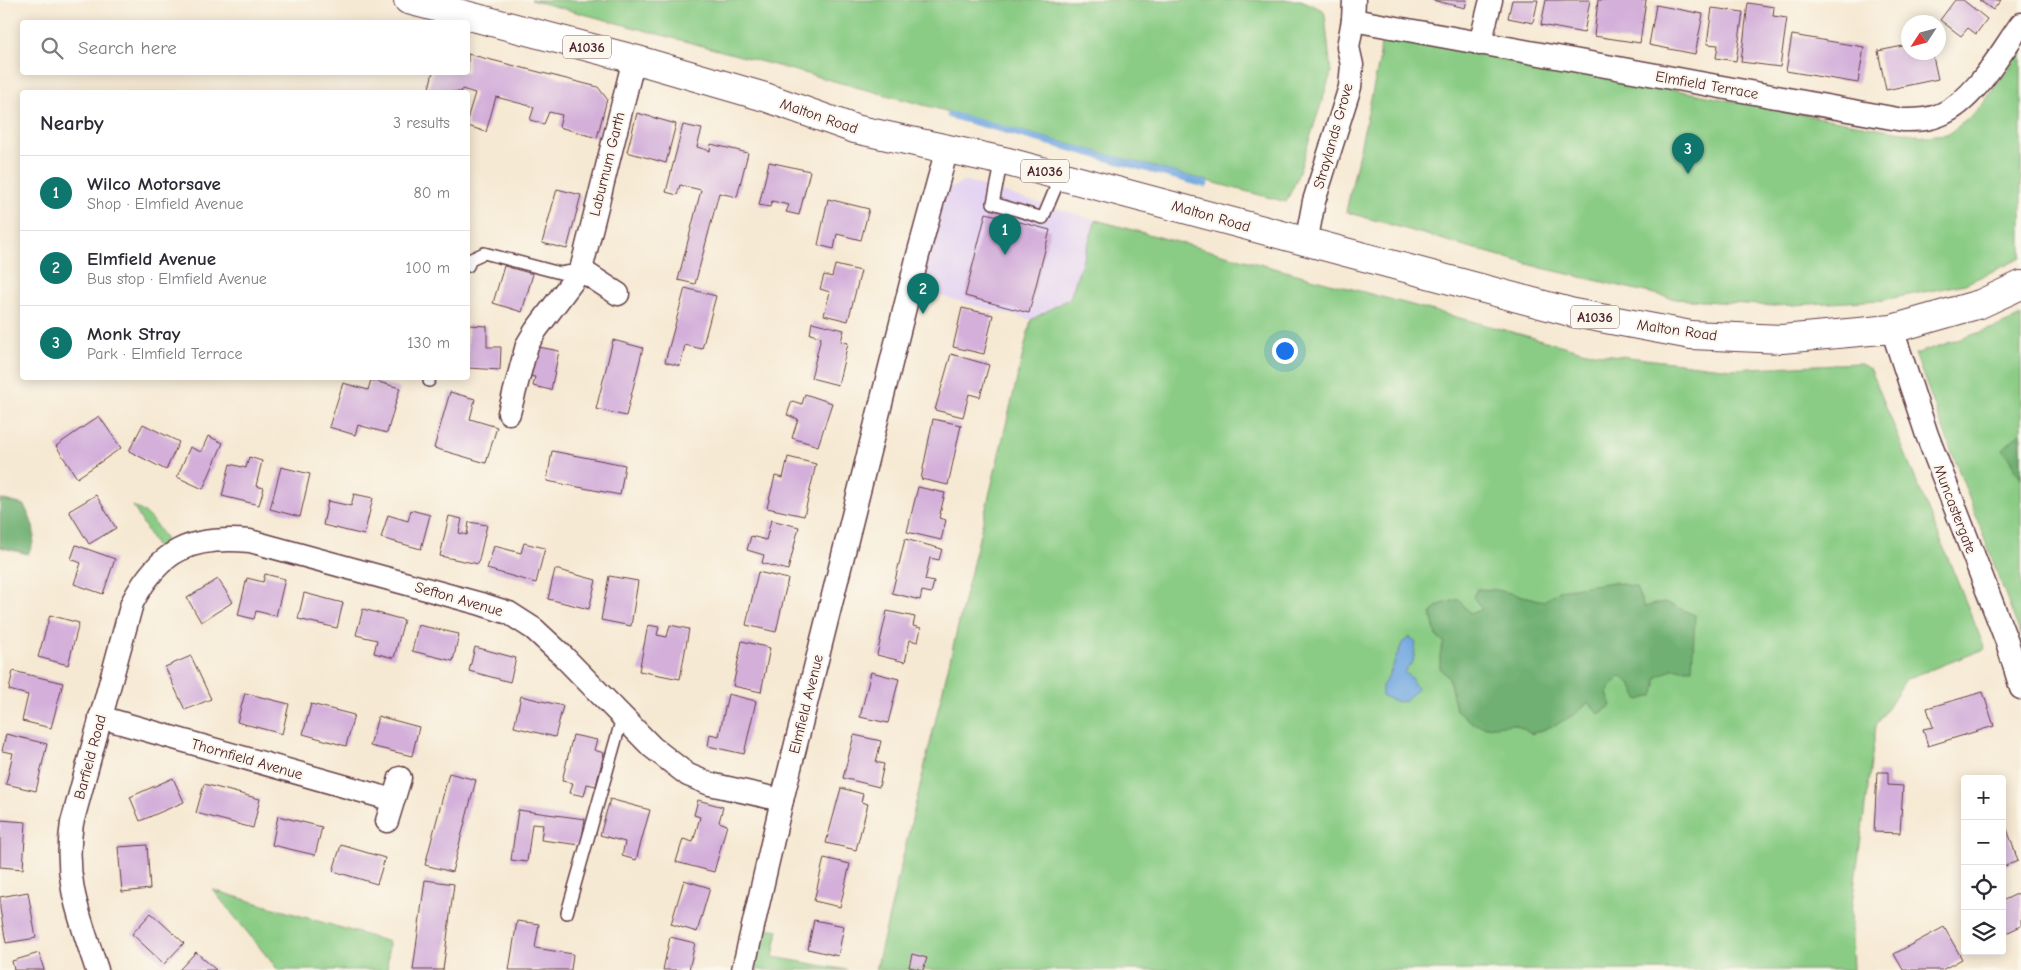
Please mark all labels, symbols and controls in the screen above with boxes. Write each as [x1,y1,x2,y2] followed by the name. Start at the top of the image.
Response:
[1901,15,1946,60] north arrow
[20,20,470,75] search box
[38,34,66,62] icon: search
[563,36,611,58] road number: A1036
[78,37,177,59] text: Search here
[1654,67,1760,103] street label: Elmfield Terrace
[1309,81,1357,191] street label: Straylands Grove
[778,94,860,138] street label: Malton Road
[585,110,629,218] street label: Laburnum Garth
[40,111,104,135] text: Nearby
[393,114,450,132] text: 3 results
[1672,133,1704,174] pin: 3
[1021,160,1069,182] road number: A1036
[87,173,221,195] text: Wilco Motorsave
[53,184,59,202] text: 1
[413,184,450,202] text: 80 m
[87,195,243,213] text: Shop · Elmfield Avenue
[1170,196,1252,236] street label: Malton Road
[989,214,1021,255] pin: 1
[87,248,216,270] text: Elmfield Avenue
[52,259,60,277] text: 2
[406,259,450,277] text: 100 m
[87,270,267,288] text: Bus stop · Elmfield Avenue
[907,273,939,314] pin: 2
[1571,306,1619,328] road number: A1036
[1636,315,1718,345] street label: Malton Road
[87,323,181,345] text: Monk Stray
[52,334,60,352] text: 3
[407,334,450,352] text: 130 m
[1272,338,1298,364] your location
[87,345,242,363] text: Park · Elmfield Terrace
[1930,462,1980,556] street label: Muncastergate
[413,578,506,620] street label: Sefton Avenue
[785,652,827,756] street label: Elmfield Avenue
[70,713,110,801] street label: Barfield Road
[189,734,305,784] street label: Thornfield Avenue
[1961,775,2006,955] map controls
[1961,775,2006,820] button: +
[1961,820,2006,865] button: −
[1961,865,2006,910] button: locate
[1961,910,2006,955] button: layers

